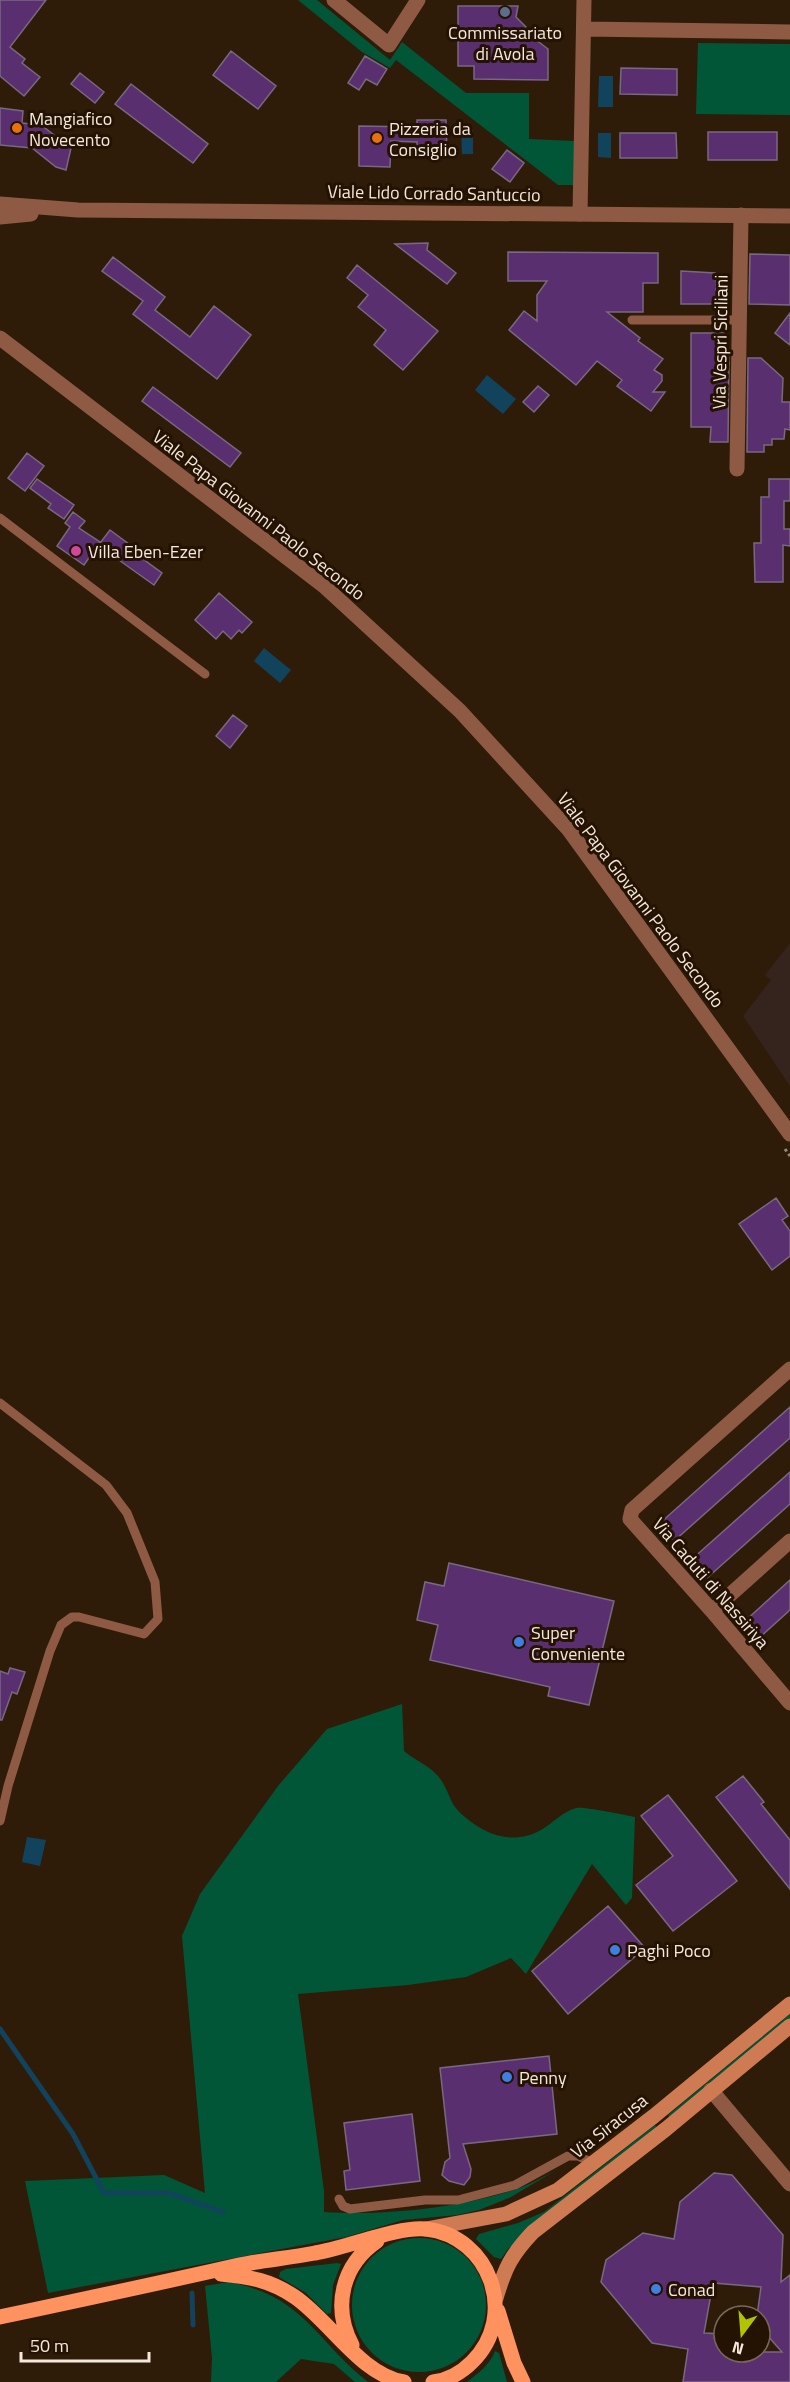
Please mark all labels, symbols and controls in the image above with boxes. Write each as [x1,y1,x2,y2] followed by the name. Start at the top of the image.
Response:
[498,5,512,19] marker: Commissariato di Avola
[448,19,562,67] place label: Commissariato di Avola
[29,105,112,153] place label: Mangiafico Novecento
[389,115,471,163] place label: Pizzeria da Consiglio
[10,121,24,135] marker: Mangiafico Novecento
[370,131,384,145] marker: Pizzeria da Consiglio
[327,178,541,208] street label: Viale Lido Corrado Santuccio
[705,274,735,410] street label: Via Vespri Siciliani
[147,423,371,607] street label: Viale Papa Giovanni Paolo Secondo
[88,538,203,565] place label: Villa Eben-Ezer
[69,544,83,558] marker: Villa Eben-Ezer
[551,787,731,1013] street label: Viale Papa Giovanni Paolo Secondo
[646,1511,776,1655] street label: Via Caduti di Nassiriya
[531,1619,625,1667] place label: Super Conveniente
[512,1635,526,1649] marker: Super Conveniente
[627,1937,711,1964] place label: Paghi Poco
[608,1943,622,1957] marker: Paghi Poco
[519,2064,567,2091] place label: Penny
[500,2070,514,2084] marker: Penny
[565,2087,653,2165] street label: Via Siracusa
[668,2276,715,2303] place label: Conad
[649,2282,663,2296] marker: Conad
[712,2304,772,2364] north arrow
[21,2325,148,2363] scale bar
[30,2332,69,2359] text: 50 m
[729,2335,747,2361] text: N

